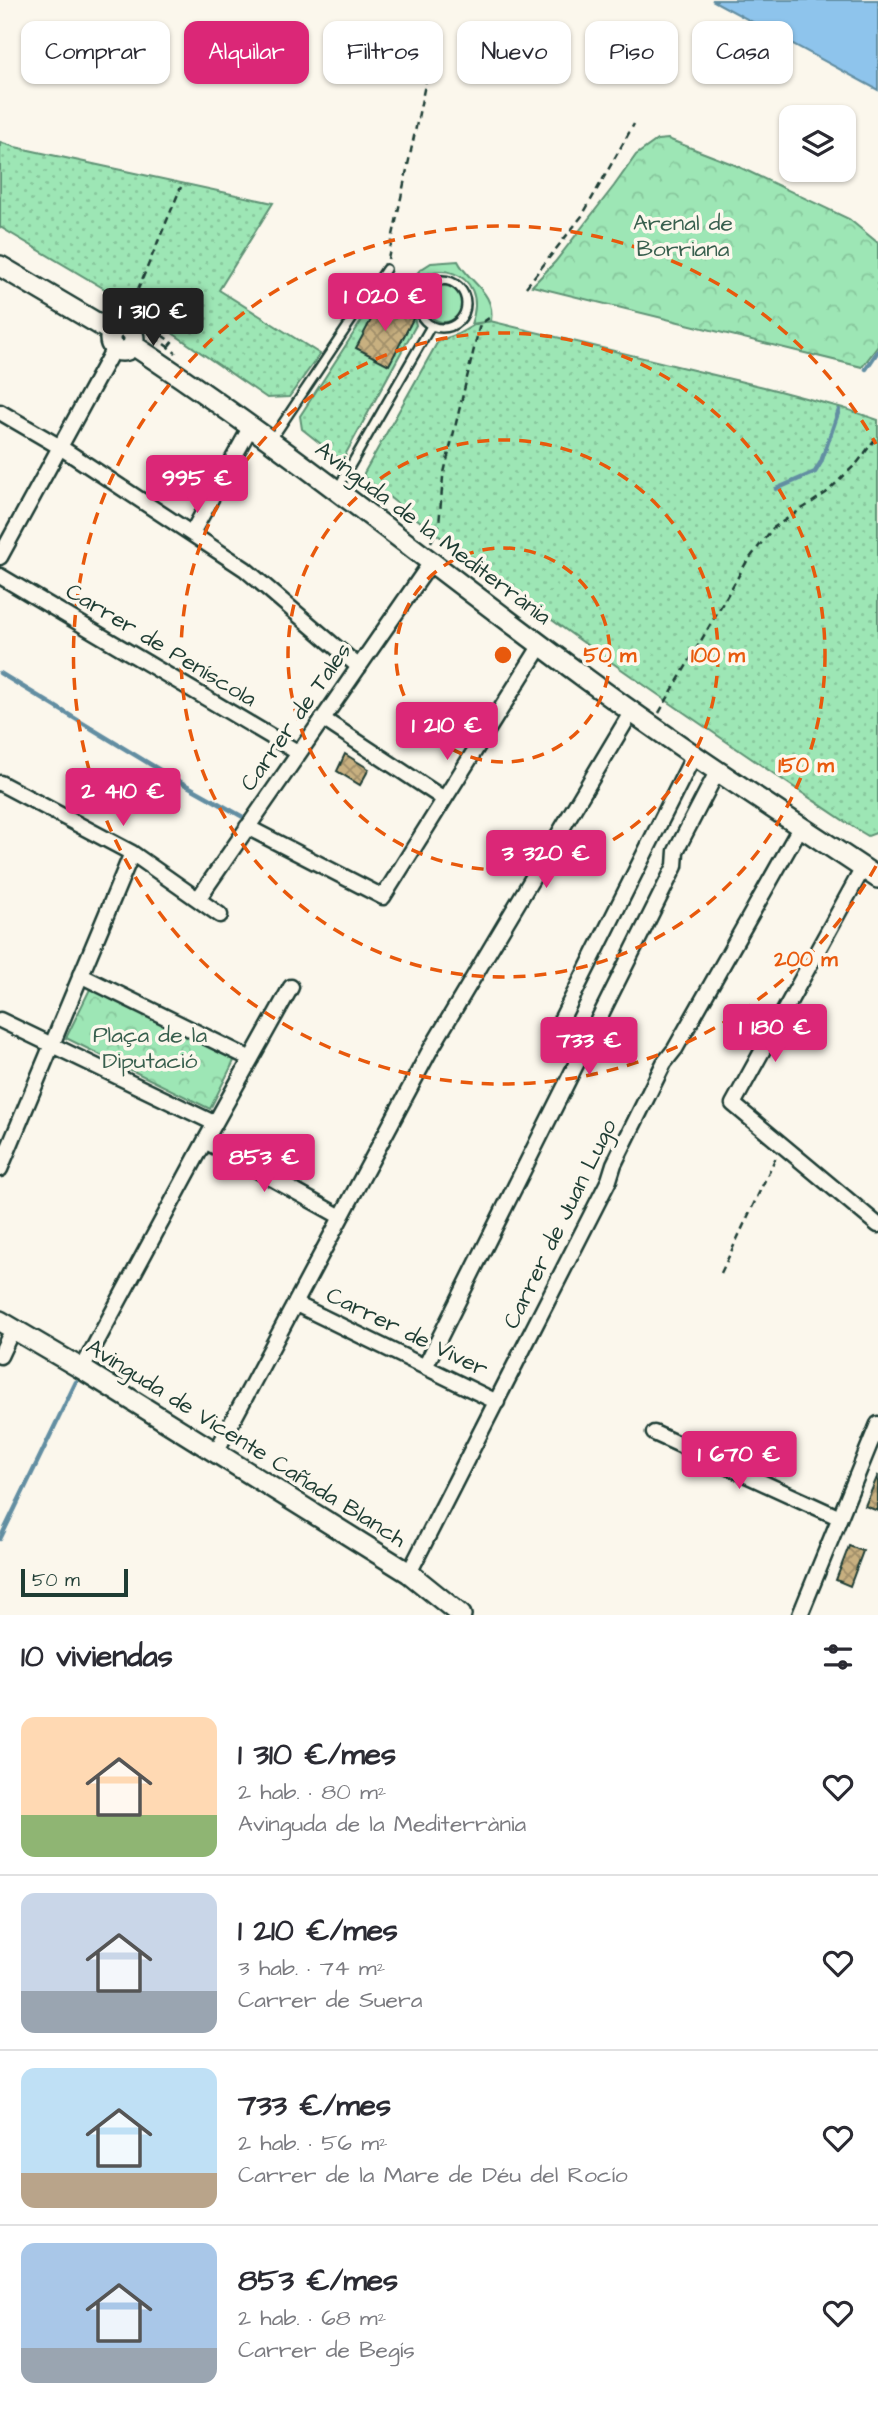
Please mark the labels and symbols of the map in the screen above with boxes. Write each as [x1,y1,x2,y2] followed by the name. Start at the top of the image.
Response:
[633,207,733,265] park label: Arenal de Borriana
[320,274,450,333] pin: 1 020 €
[88,288,218,348] pin: 1 310 €
[308,434,558,633] street label: Avinguda de la Mediterrània
[148,456,246,515] pin: 995 €
[59,575,263,715] street label: Carrer de Peníscola
[233,636,359,798] street label: Carrer de Tales
[584,641,637,670] text: 50 m
[691,641,746,670] text: 100 m
[491,643,515,667] centre of rings
[382,702,512,762] pin: 1 210 €
[778,751,834,780] text: 150 m
[58,768,188,828] pin: 2 410 €
[481,830,611,890] pin: 3 320 €
[773,945,838,974] text: 200 m
[710,1004,840,1064] pin: 1 180 €
[540,1018,638,1077] pin: 733 €
[93,1019,207,1077] park label: Plaça de la Diputació
[495,1114,626,1335] street label: Carrer de Juan Lugo
[215,1134,313,1194] pin: 853 €
[321,1279,493,1385] street label: Carrer de Viver
[79,1331,413,1556] street label: Avinguda de Vicente Cañada Blanch
[674,1432,804,1491] pin: 1 670 €
[21,1566,128,1598] scale bar

